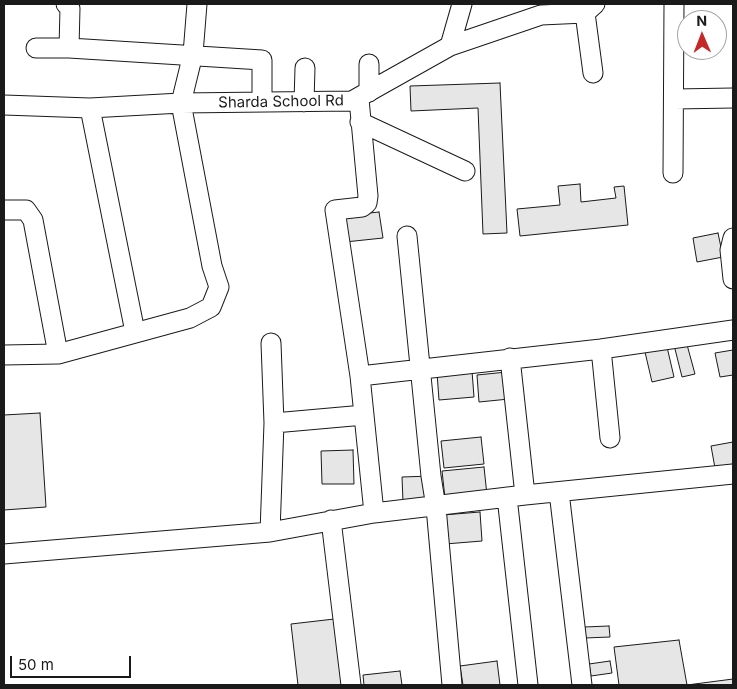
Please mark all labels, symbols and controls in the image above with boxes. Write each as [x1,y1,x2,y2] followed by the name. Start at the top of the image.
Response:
[677,10,727,60] north arrow
[696,12,707,29] text: N
[218,92,344,112] street label: Sharda School Rd
[12,646,134,678] scale bar
[18,655,54,674] text: 50 m

